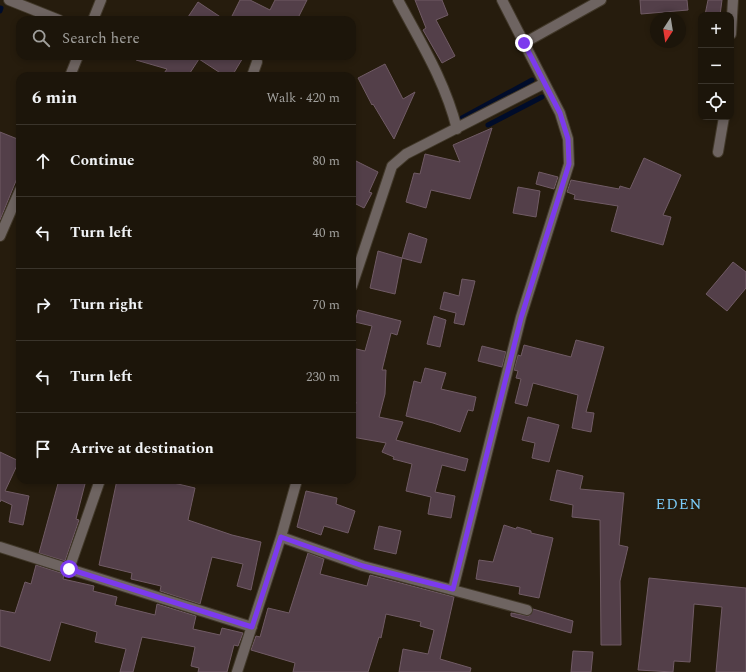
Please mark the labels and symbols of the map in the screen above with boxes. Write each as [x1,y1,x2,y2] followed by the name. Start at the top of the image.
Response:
[650,12,686,48] north arrow
[515,34,533,52] route end
[655,493,703,516] district label: EDEN
[60,560,78,578] route start

